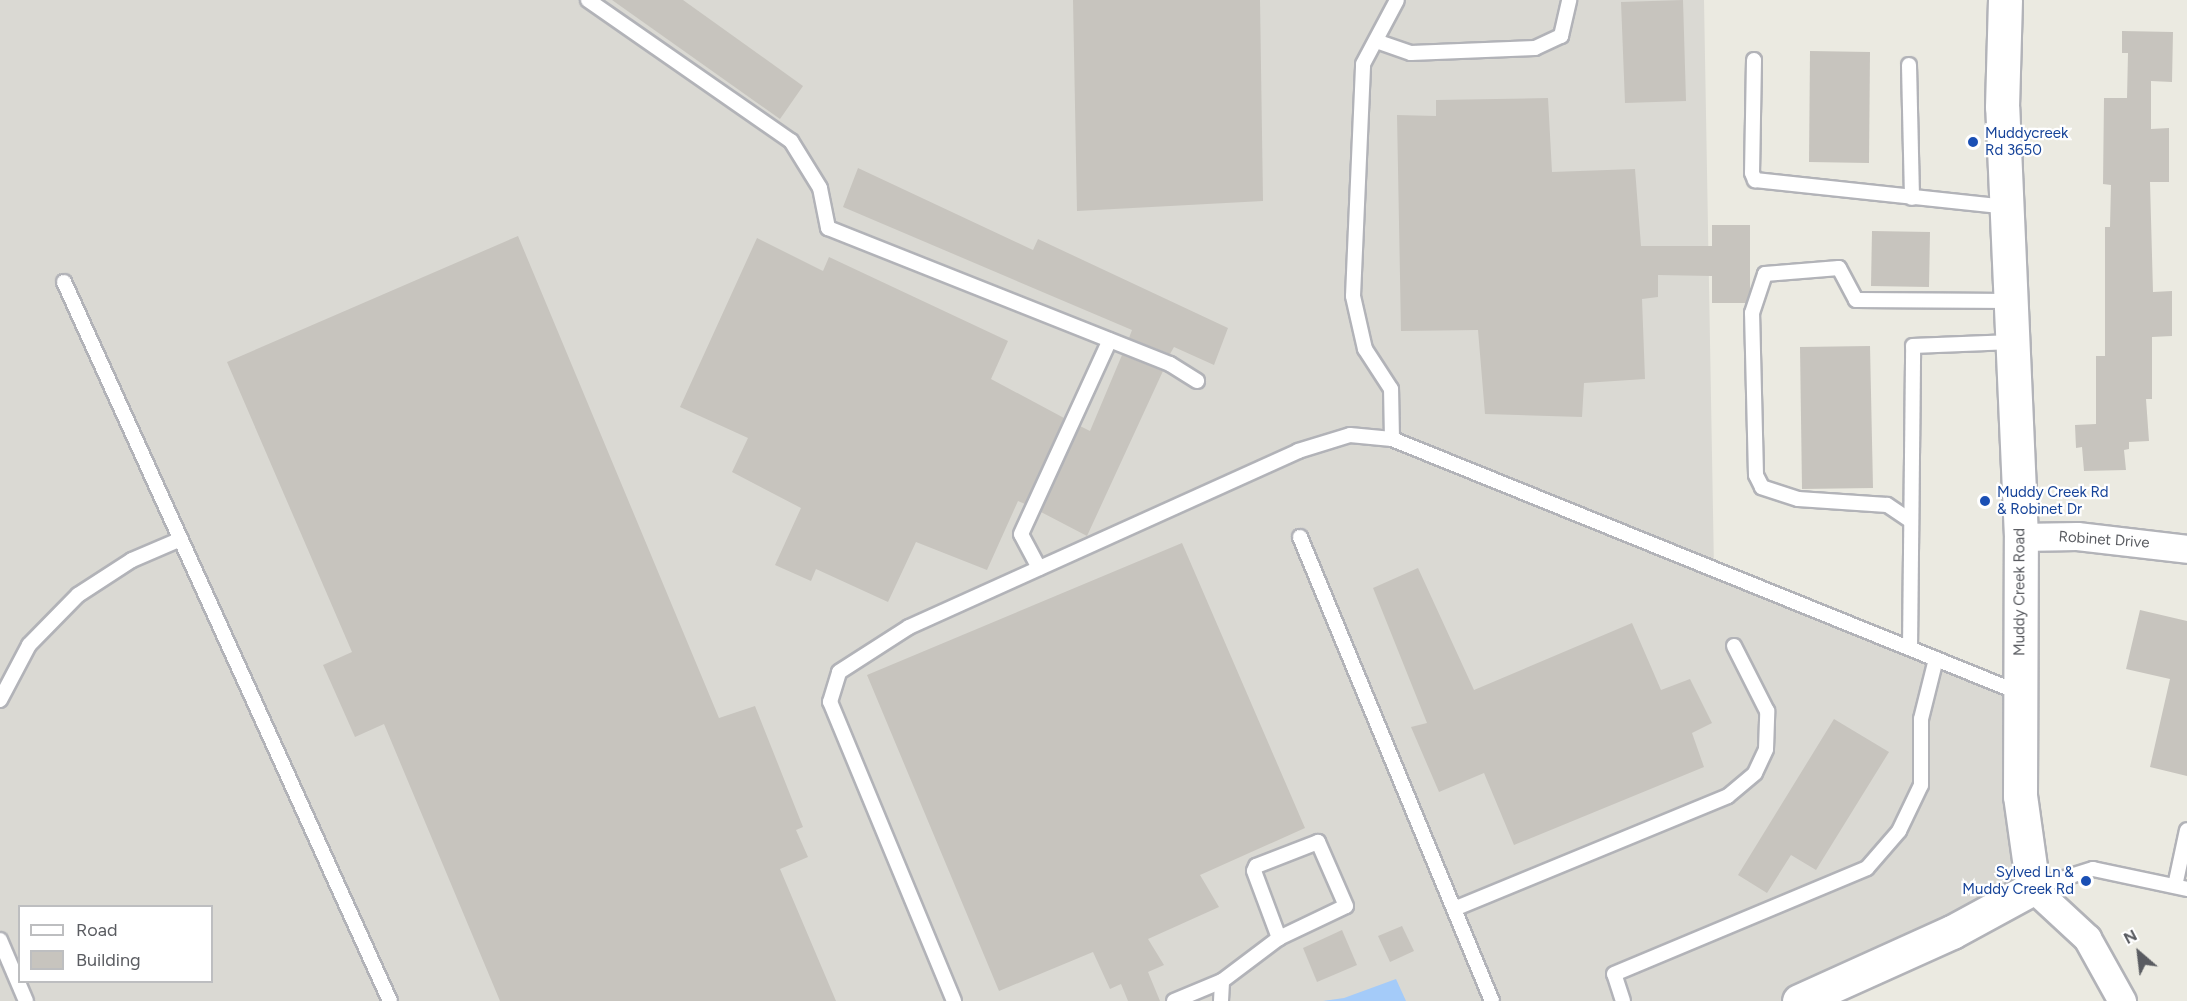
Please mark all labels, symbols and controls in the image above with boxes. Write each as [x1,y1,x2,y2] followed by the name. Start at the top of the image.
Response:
[1985,124,2068,159] place label: Muddycreek Rd 3650
[1966,135,1980,149] marker: Muddycreek Rd 3650
[1997,483,2109,518] place label: Muddy Creek Rd & Robinet Dr
[1978,494,1992,508] marker: Muddy Creek Rd & Robinet Dr
[2011,528,2029,656] street label: Muddy Creek Road
[2058,528,2150,552] street label: Robinet Drive
[1962,863,2074,898] place label: Sylved Ln & Muddy Creek Rd
[2079,874,2093,888] marker: Sylved Ln & Muddy Creek Rd
[18,905,213,983] legend
[76,919,117,941] text: Road
[2109,923,2169,983] north arrow
[2120,925,2140,948] text: N
[76,949,141,971] text: Building

